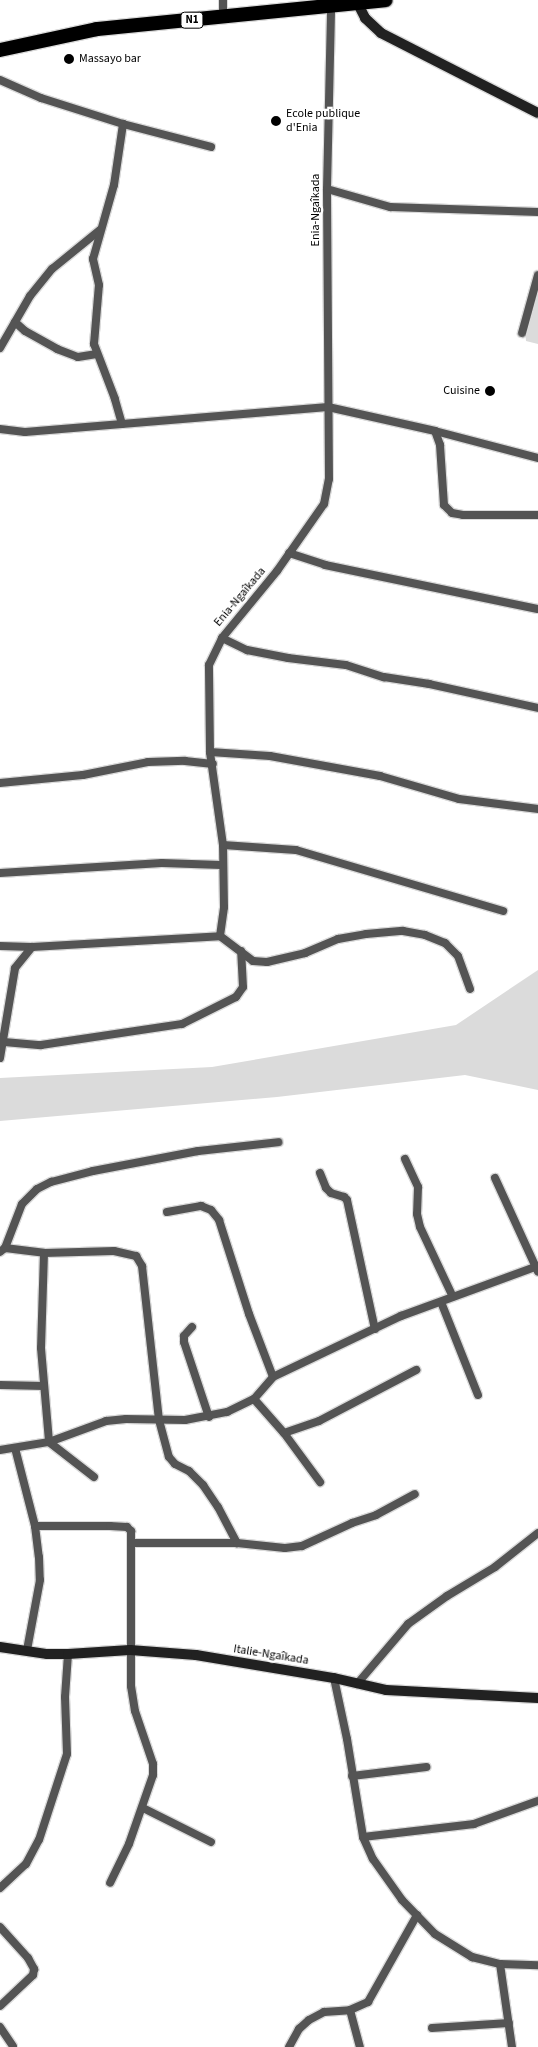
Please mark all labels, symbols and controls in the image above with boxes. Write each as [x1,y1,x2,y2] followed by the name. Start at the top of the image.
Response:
[180,12,204,28] road number: N1
[79,52,141,66] place label: Massayo bar
[63,53,75,65] marker: Massayo bar
[286,107,360,135] place label: Ecole publique d'Enia
[270,115,282,127] marker: Ecole publique d'Enia
[309,174,323,246] street label: Enia-Ngaîkada
[443,384,480,398] place label: Cuisine
[484,385,496,397] marker: Cuisine
[211,564,269,630] street label: Enia-Ngaîkada
[232,1642,310,1668] street label: Italie-Ngaîkada

